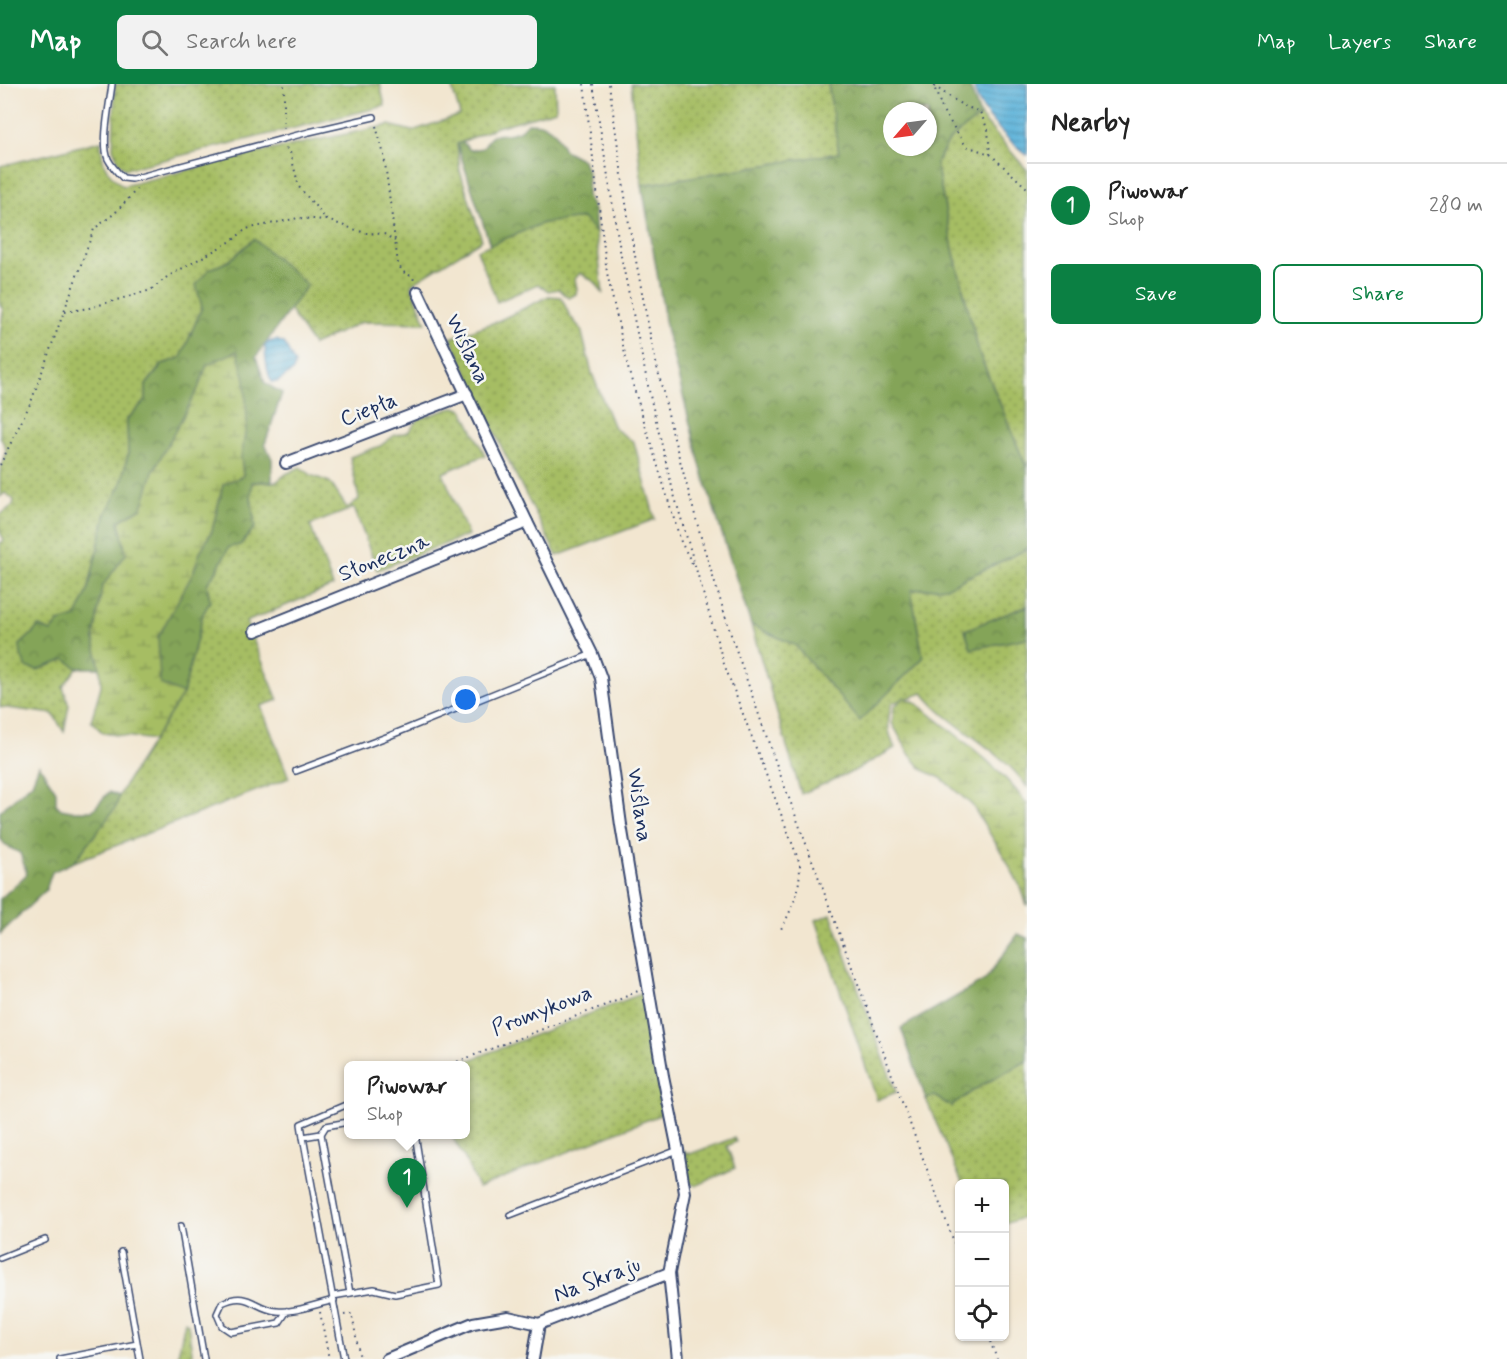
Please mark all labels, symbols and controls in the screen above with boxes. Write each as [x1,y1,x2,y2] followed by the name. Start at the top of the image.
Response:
[117,15,537,69] search box
[30,24,81,61] text: Map
[138,26,171,59] icon: search
[186,28,297,56] text: Search here
[1257,28,1295,56] text: Map
[1328,28,1391,56] text: Layers
[1424,28,1477,56] text: Share
[883,102,937,156] north arrow
[1051,106,1130,140] text: Nearby
[1108,178,1189,206] text: Piwowar
[1066,192,1075,219] text: 1
[1429,192,1483,219] text: 280 m
[1108,206,1145,233] text: Shop
[1051,264,1261,324] button: Save
[1273,264,1483,324] button: Share
[439,310,495,388] street label: Wiślana
[336,386,402,434] street label: Ciepła
[334,527,434,589] street label: Słoneczna
[451,685,480,714] your location
[620,766,658,844] street label: Wiślana
[488,979,596,1043] street label: Promykowa
[344,1061,470,1139] popup
[367,1073,447,1101] text: Piwowar
[367,1101,403,1128] text: Shop
[388,1158,426,1208] pin: 1
[955,1179,1009,1341] map controls
[955,1179,1009,1233] button: +
[955,1233,1009,1287] button: −
[550,1251,645,1310] street label: Na Skraju
[955,1287,1009,1341] button: locate

